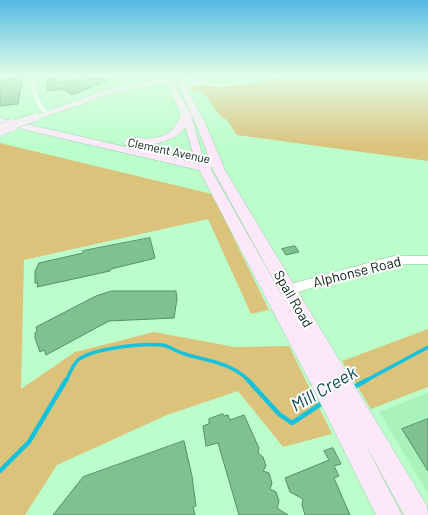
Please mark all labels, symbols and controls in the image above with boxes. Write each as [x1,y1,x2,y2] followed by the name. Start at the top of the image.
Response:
[126,135,212,167] street label: Clement Avenue
[311,253,403,291] street label: Alphonse Road
[270,267,316,331] street label: Spall Road
[287,361,361,417] water label: Mill Creek

